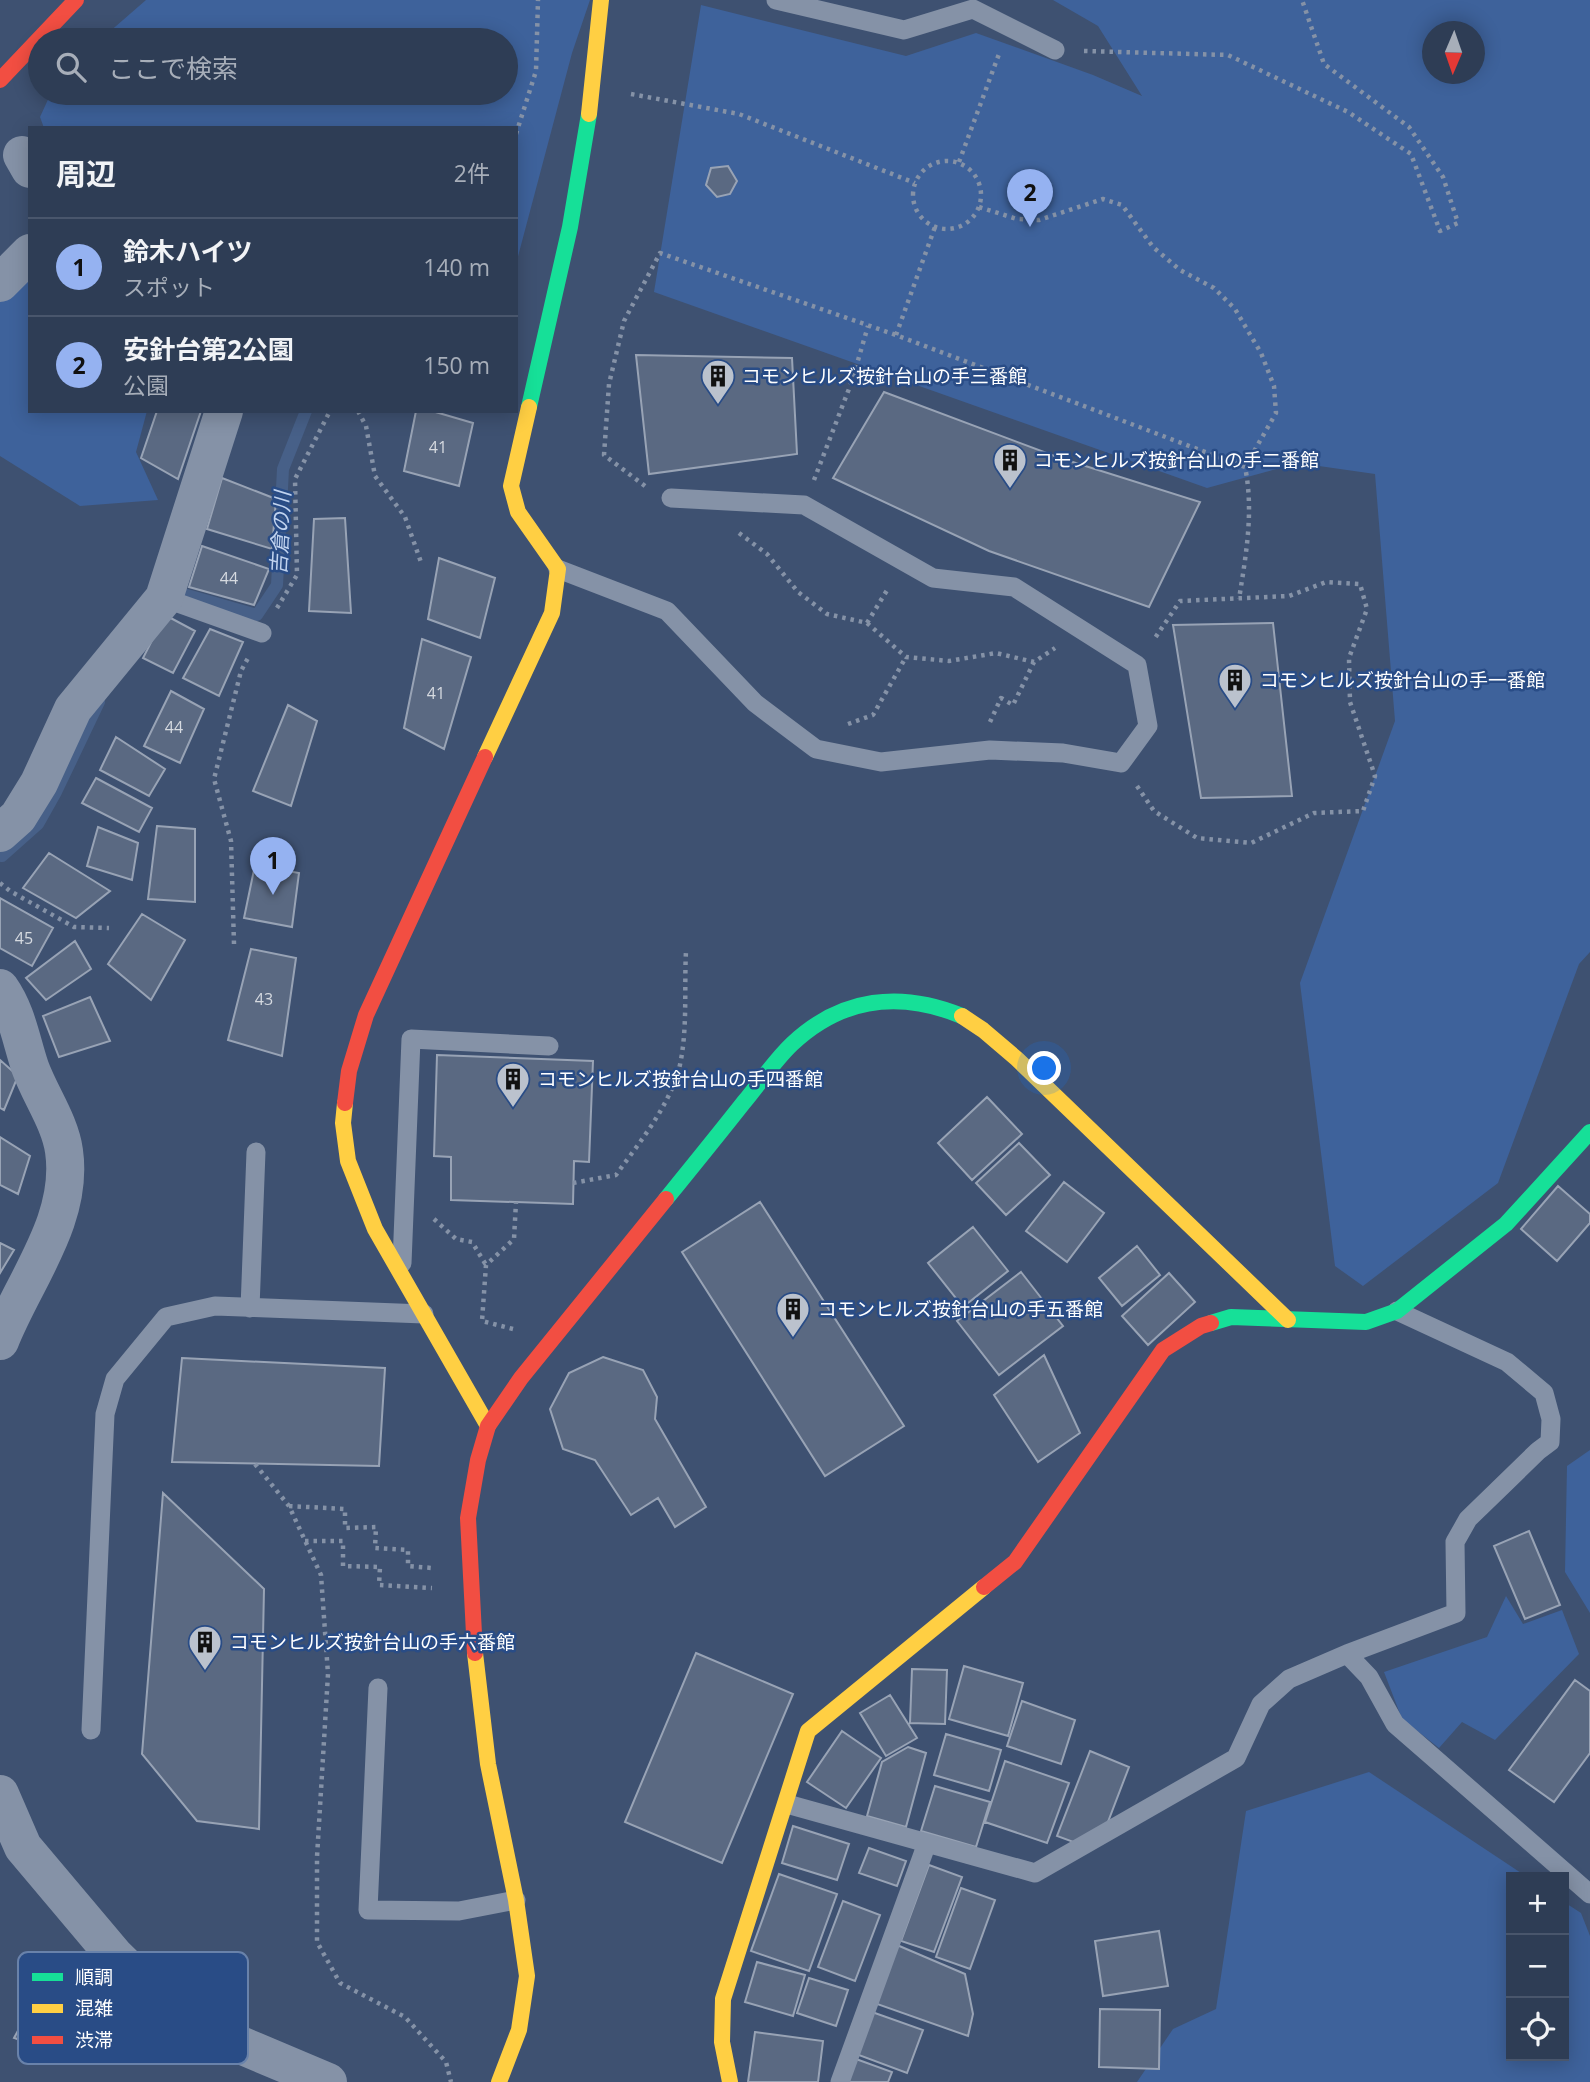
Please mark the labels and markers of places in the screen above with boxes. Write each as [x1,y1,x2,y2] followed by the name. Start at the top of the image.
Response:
[1007,169,1053,227] pin: 2
[699,357,737,406] building icon: コモンヒルズ按針台山の手三番館
[742,363,1027,389] place label: コモンヒルズ按針台山の手三番館
[991,441,1029,490] building icon: コモンヒルズ按針台山の手二番館
[1034,447,1319,473] place label: コモンヒルズ按針台山の手二番館
[1216,661,1254,710] building icon: コモンヒルズ按針台山の手一番館
[1260,667,1545,693] place label: コモンヒルズ按針台山の手一番館
[250,837,296,895] pin: 1
[494,1060,532,1109] building icon: コモンヒルズ按針台山の手四番館
[538,1066,823,1092] place label: コモンヒルズ按針台山の手四番館
[774,1290,812,1339] building icon: コモンヒルズ按針台山の手五番館
[818,1296,1103,1322] place label: コモンヒルズ按針台山の手五番館
[186,1623,224,1672] building icon: コモンヒルズ按針台山の手六番館
[230,1629,515,1655] place label: コモンヒルズ按針台山の手六番館

